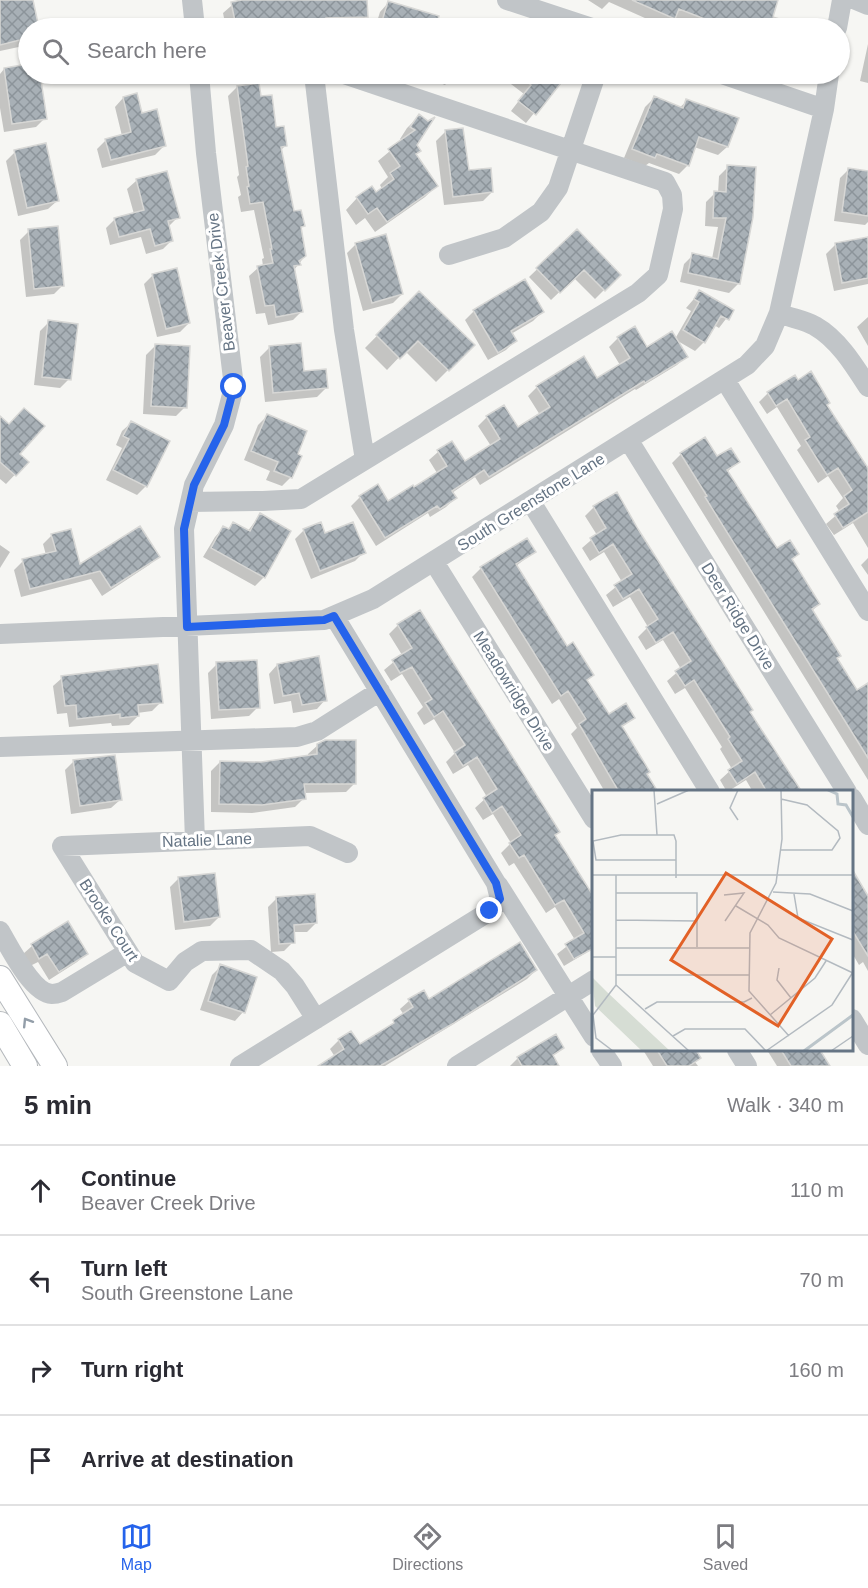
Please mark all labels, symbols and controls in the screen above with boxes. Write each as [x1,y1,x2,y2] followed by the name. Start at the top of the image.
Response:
[18,18,850,84] search box
[39,35,72,68] icon: search
[87,38,207,63] text: Search here
[204,212,238,352] street label: Beaver Creek Drive
[220,373,246,399] route start
[454,450,608,554] street label: South Greenstone Lane
[698,559,778,673] street label: Deer Ridge Drive
[470,628,558,754] street label: Meadowridge Drive
[592,790,853,1051] inset map
[162,830,252,850] street label: Natalie Lane
[76,876,142,965] street label: Brooke Court
[476,897,502,923] route end
[23,1018,35,1028] one-way arrow
[24,1090,92,1120] text: 5 min
[727,1094,844,1116] text: Walk · 340 m
[81,1166,176,1191] text: Continue
[24,1174,57,1207] icon: ahead
[790,1179,844,1201] text: 110 m
[81,1192,256,1214] text: Beaver Creek Drive
[81,1256,167,1281] text: Turn left
[24,1264,57,1297] icon: left
[800,1269,844,1291] text: 70 m
[81,1282,293,1304] text: South Greenstone Lane
[24,1354,57,1387] icon: right
[81,1357,183,1382] text: Turn right
[788,1359,844,1381] text: 160 m
[24,1444,57,1477] icon: arrive
[81,1447,294,1472] text: Arrive at destination
[120,1520,153,1574] tab: Map
[392,1520,463,1574] tab: Directions
[703,1520,748,1574] tab: Saved

